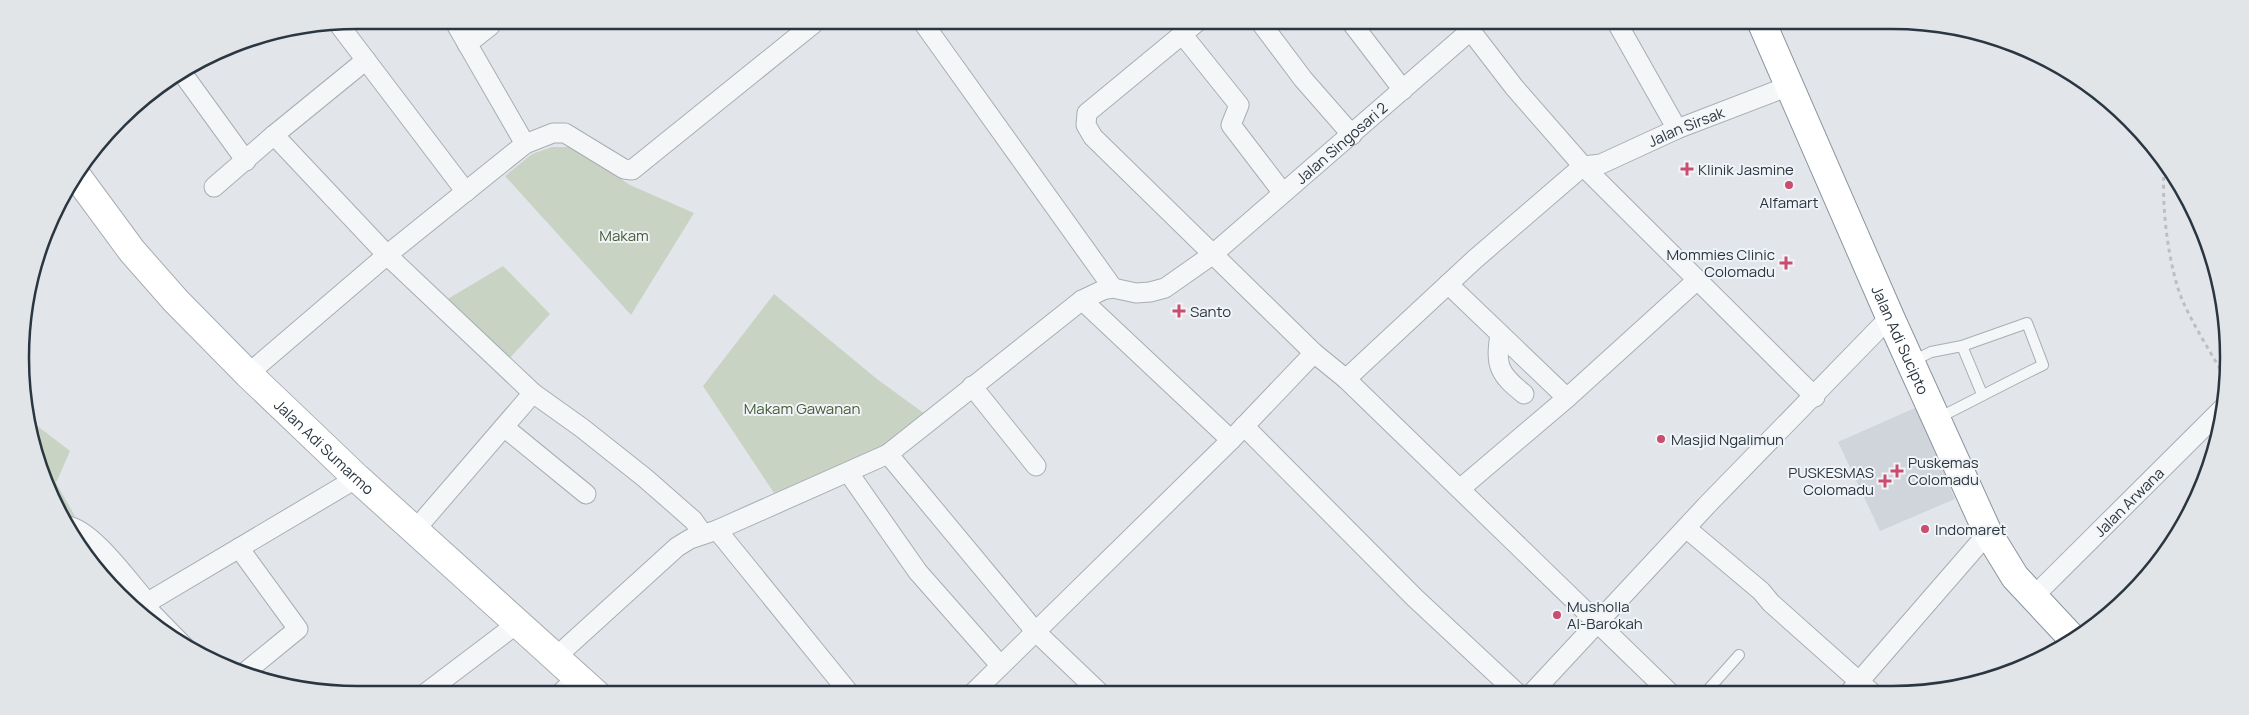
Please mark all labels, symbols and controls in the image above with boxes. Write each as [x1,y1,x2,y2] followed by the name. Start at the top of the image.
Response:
[1291,97,1392,188] street label: Jalan Singosari 2
[1644,101,1728,152] street label: Jalan Sirsak
[1698,159,1794,180] place label: Klinik Jasmine
[1680,162,1694,176] marker: Klinik Jasmine
[1783,179,1795,191] marker: Alfamart
[1760,192,1818,213] place label: Alfamart
[599,225,649,246] park label: Makam
[1666,244,1775,282] place label: Mommies Clinic Colomadu
[1779,256,1793,270] marker: Mommies Clinic Colomadu
[1867,282,1934,398] street label: Jalan Adi Sucipto
[1190,301,1231,322] place label: Santo
[1172,304,1186,318] marker: Santo
[270,394,379,499] street label: Jalan Adi Sumarmo
[744,398,860,419] park label: Makam Gawanan
[1671,429,1784,450] place label: Masjid Ngalimun
[1655,433,1667,445] marker: Masjid Ngalimun
[1908,452,1979,490] place label: Puskemas Colomadu
[1788,462,1874,500] place label: PUSKESMAS Colomadu
[2089,462,2168,541] street label: Jalan Arwana
[1890,464,1904,478] marker: Puskemas Colomadu
[1878,474,1892,488] marker: PUSKESMAS Colomadu
[1935,519,2006,540] place label: Indomaret
[1919,523,1931,535] marker: Indomaret
[1567,596,1643,634] place label: Musholla Al-Barokah
[1551,609,1563,621] marker: Musholla Al-Barokah

